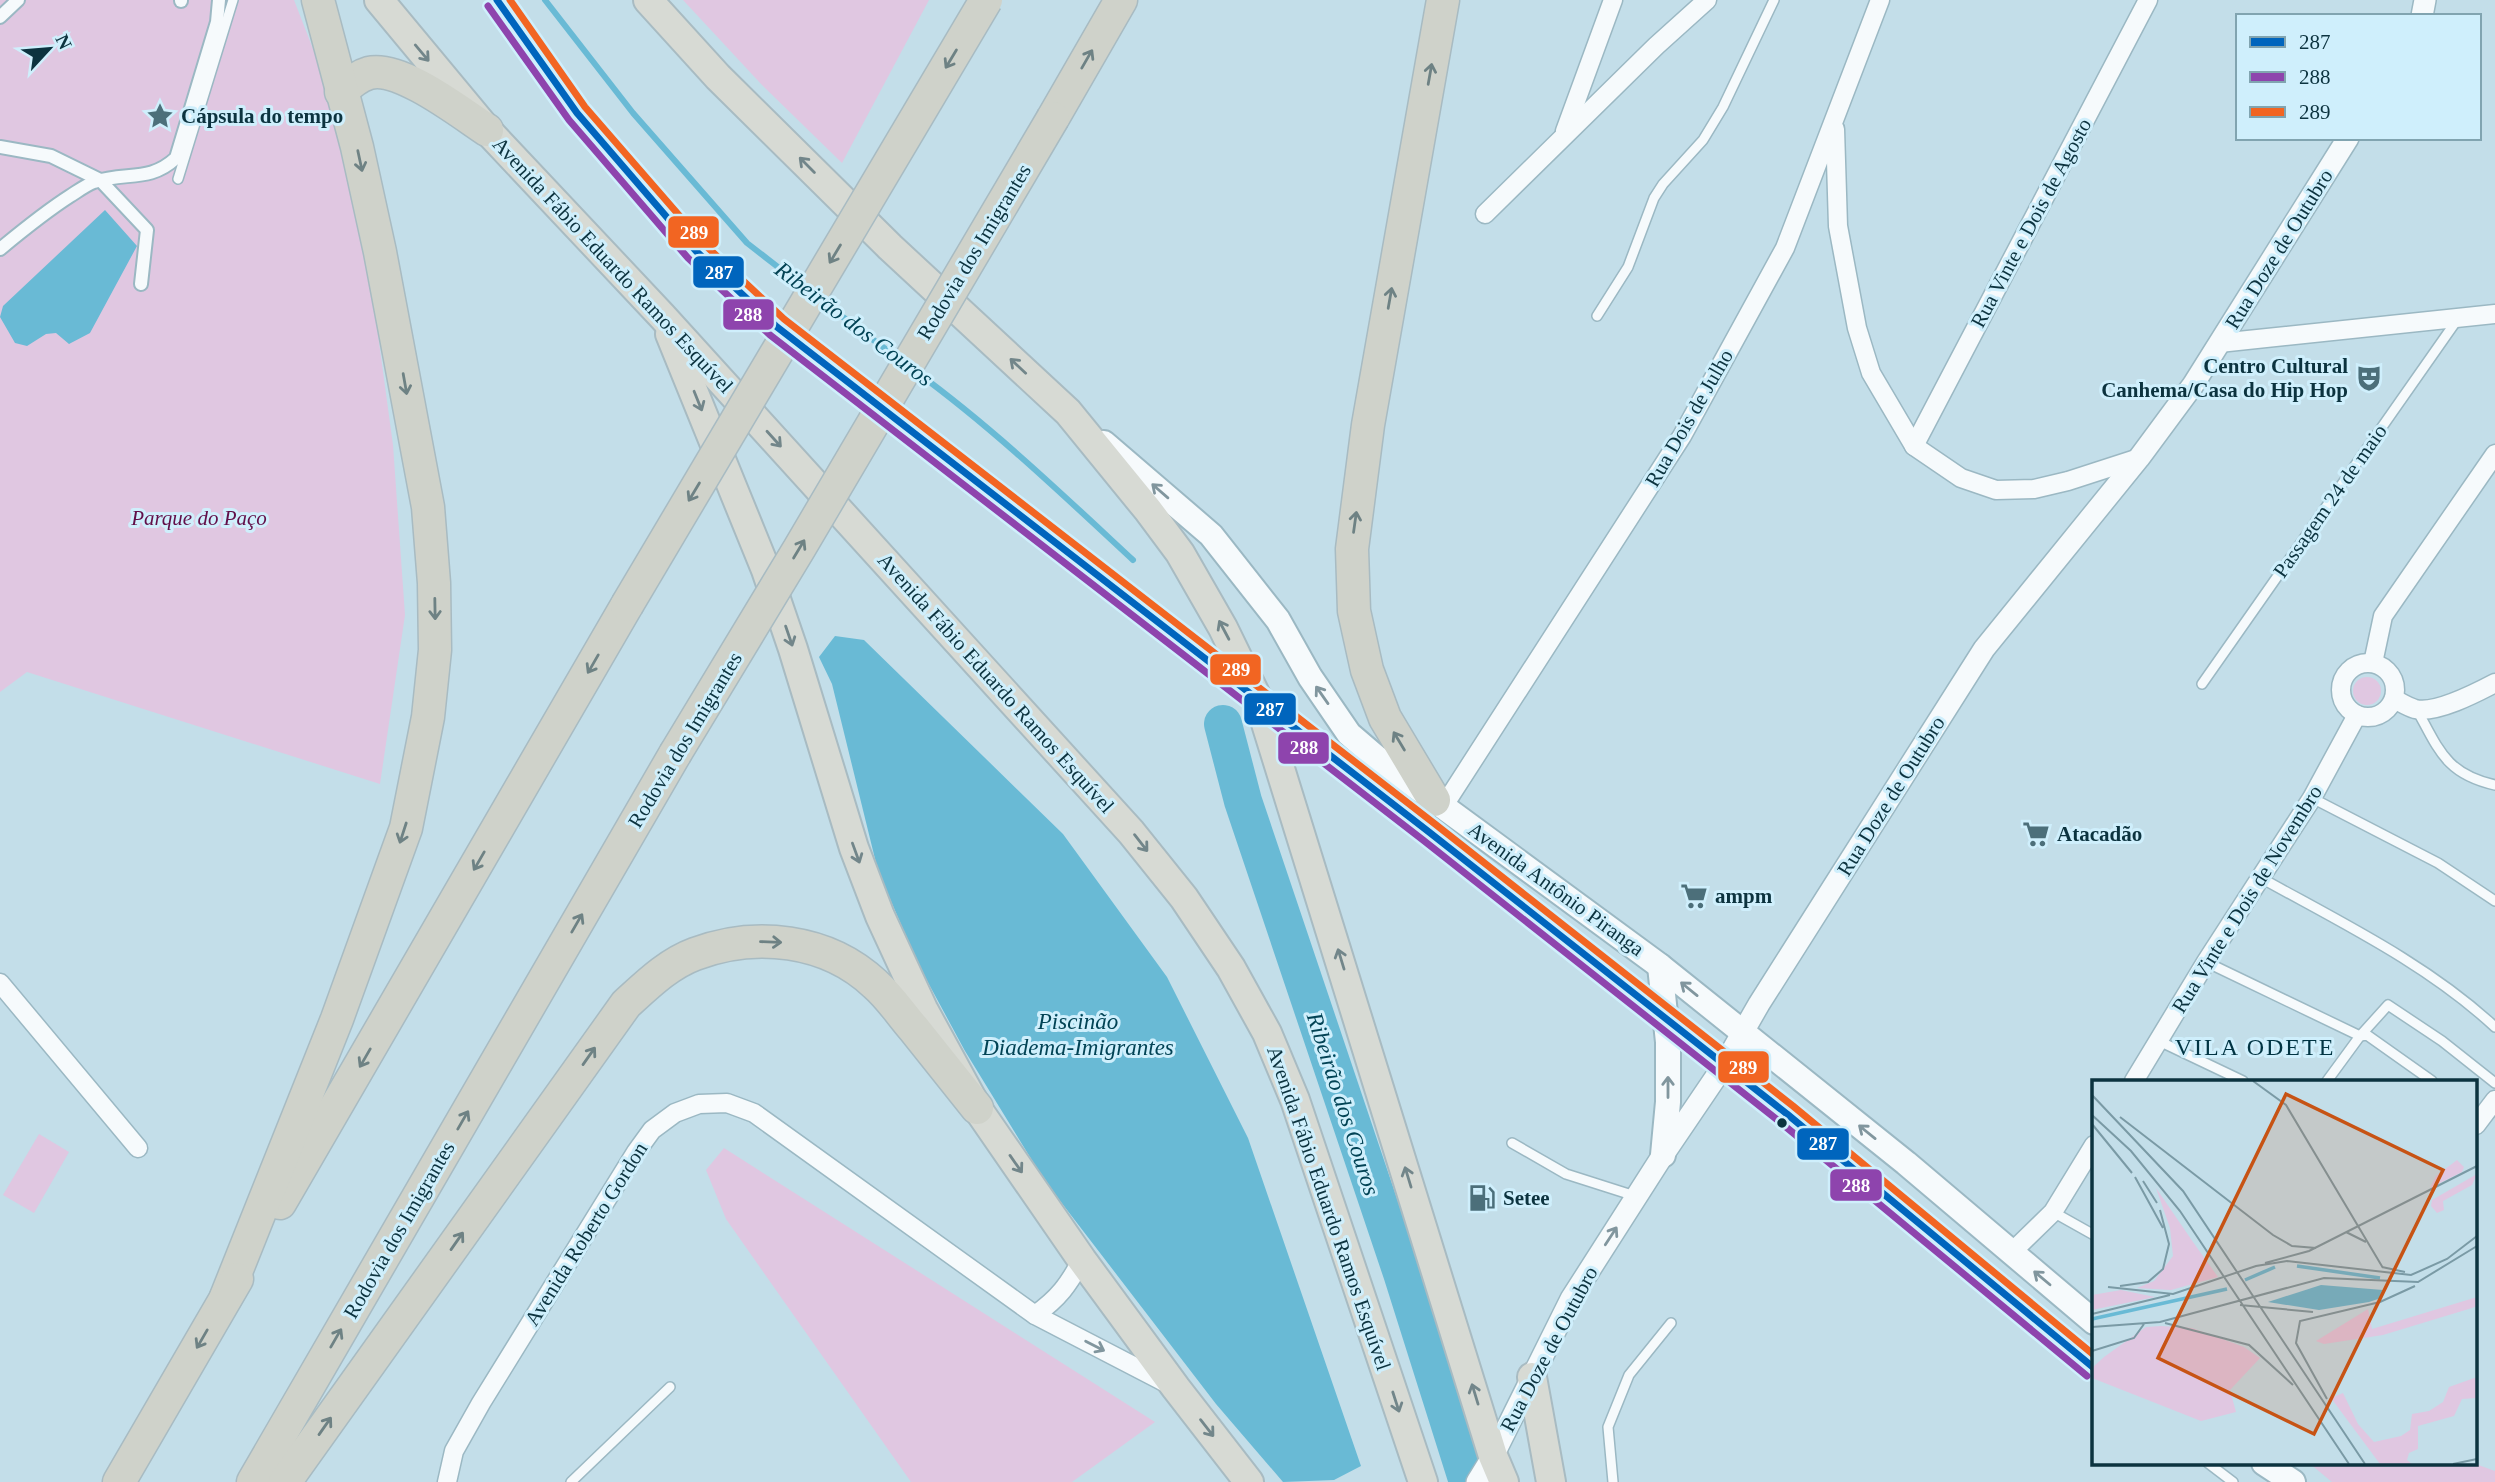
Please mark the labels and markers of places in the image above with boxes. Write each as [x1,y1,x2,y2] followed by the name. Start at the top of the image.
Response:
[145,101,175,131] place icon: Cápsula do tempo
[181,104,343,128] place label: Cápsula do tempo
[2101,354,2348,402] place label: Centro Cultural Canhema/Casa do Hip Hop
[2354,363,2384,393] theatre icon: Centro Cultural Canhema/Casa do Hip Hop
[2021,819,2051,849] supermarket icon: Atacadão
[2057,822,2142,846] place label: Atacadão
[1679,881,1709,911] supermarket icon: ampm
[1715,884,1773,908] place label: ampm
[1775,1116,1789,1130] unlabelled marker
[1467,1183,1497,1213] fuel station icon: Setee
[1503,1186,1550,1210] place label: Setee

